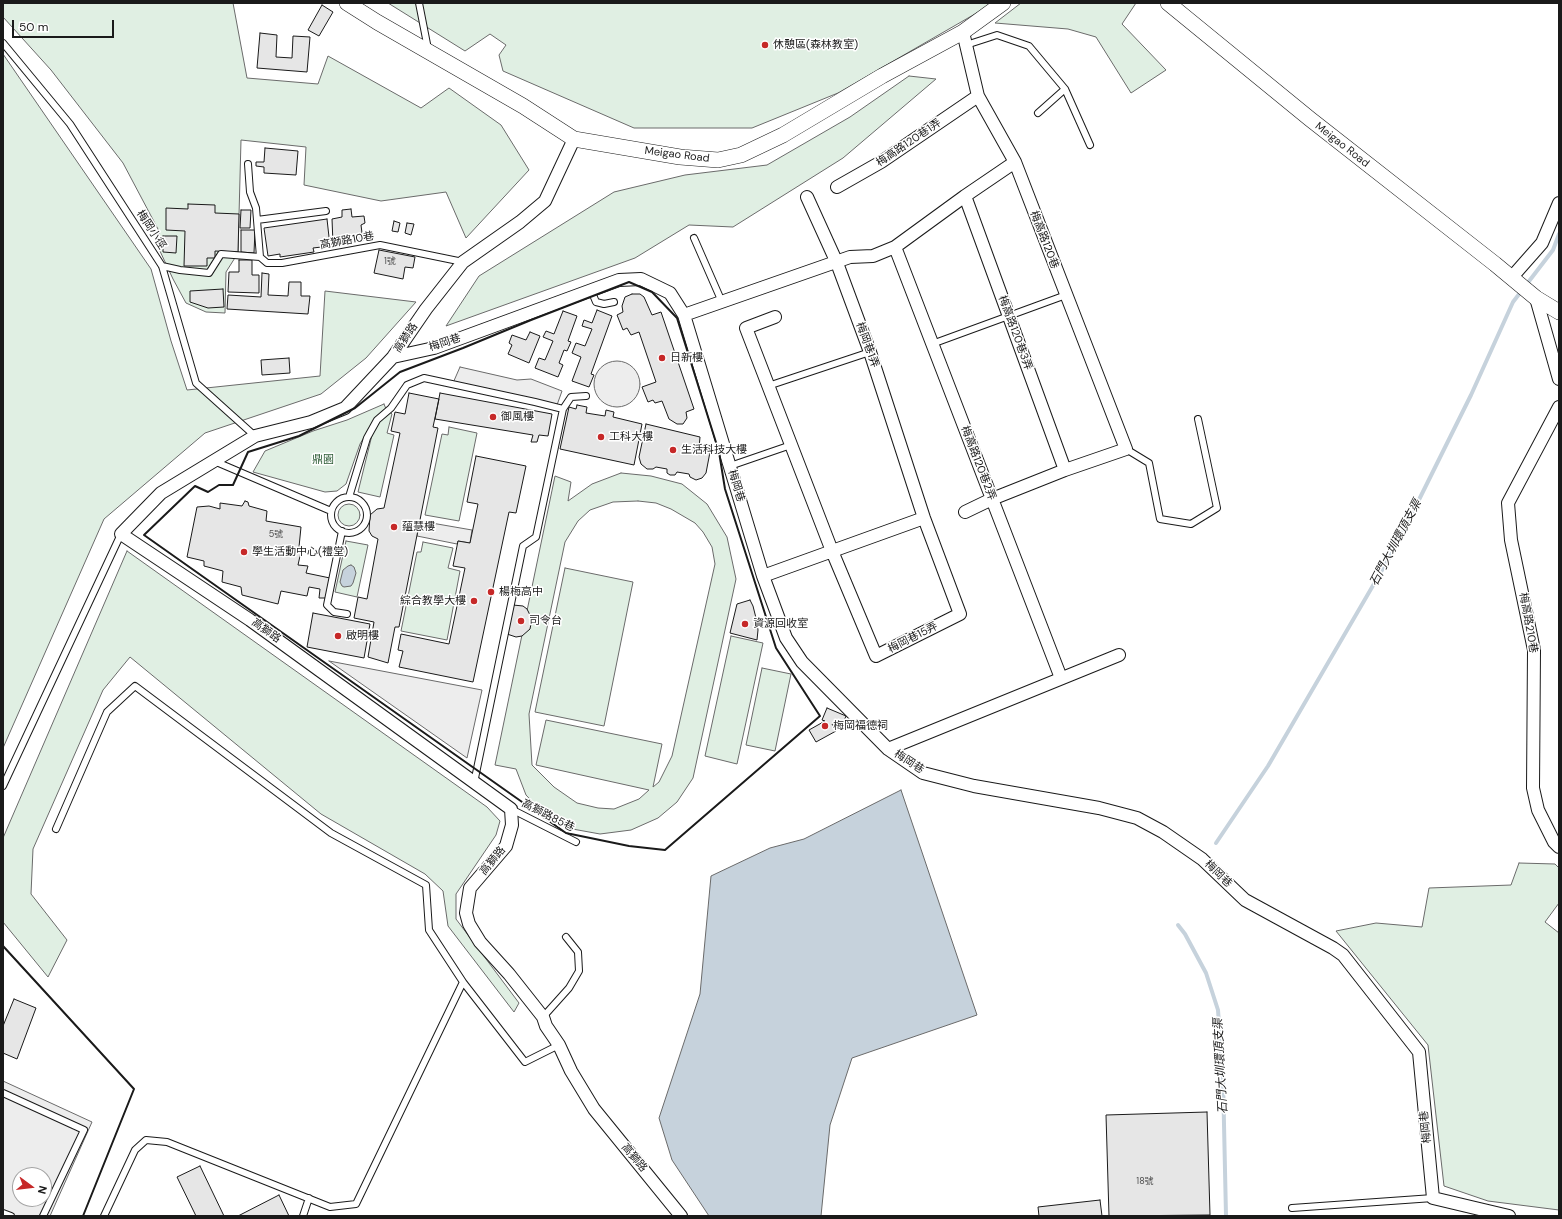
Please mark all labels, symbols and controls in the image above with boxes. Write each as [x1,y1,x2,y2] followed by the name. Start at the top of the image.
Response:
[14,12,116,38] scale bar
[19,19,48,35] text: 50 m
[773,38,858,52] place label: 休憩區(森林教室)
[760,40,770,50] marker: 休憩區(森林教室)
[874,116,944,170] street label: 梅高路120巷1弄
[1312,120,1372,170] street label: Meigao Road
[644,144,710,166] street label: Meigao Road
[133,208,169,252] street label: 梅岡小徑
[1027,209,1061,271] street label: 梅高路120巷
[319,230,375,252] street label: 高獅路10巷
[384,257,396,267] house number: 1號
[995,294,1035,372] street label: 梅高路120巷3弄
[853,320,881,370] street label: 梅岡巷1弄
[391,321,421,355] street label: 高獅路
[427,332,463,354] street label: 梅岡巷
[670,351,703,365] place label: 日新樓
[657,353,667,363] marker: 日新樓
[501,410,534,424] place label: 御風樓
[488,412,498,422] marker: 御風樓
[958,424,998,502] street label: 梅高路120巷2弄
[609,430,653,444] place label: 工科大樓
[596,432,606,442] marker: 工科大樓
[681,443,747,457] place label: 生活科技大樓
[668,445,678,455] marker: 生活科技大樓
[312,453,334,467] park label: 鼎園
[725,468,747,504] street label: 梅岡巷
[1367,497,1425,589] water label: 石門大圳環頂支渠
[402,520,435,534] place label: 蘊慧樓
[389,522,399,532] marker: 蘊慧樓
[269,530,283,540] house number: 5號
[252,545,348,559] place label: 學生活動中心(禮堂)
[239,547,249,557] marker: 學生活動中心(禮堂)
[499,585,543,599] place label: 楊梅高中
[486,587,496,597] marker: 楊梅高中
[1516,592,1540,654] street label: 梅高路210巷
[400,594,466,608] place label: 綜合教學大樓
[469,596,479,606] marker: 綜合教學大樓
[529,614,562,628] place label: 司令台
[249,616,283,646] street label: 高獅路
[516,616,526,626] marker: 司令台
[753,617,808,631] place label: 資源回收室
[740,619,750,629] marker: 資源回收室
[886,620,940,656] street label: 梅岡巷15弄
[346,629,379,643] place label: 啟明樓
[333,631,343,641] marker: 啟明樓
[833,719,888,733] place label: 梅岡福德祠
[820,721,830,731] marker: 梅岡福德祠
[892,747,926,777] street label: 梅岡巷
[519,797,577,835] street label: 高獅路85巷
[477,844,509,878] street label: 高獅路
[1202,858,1234,890] street label: 梅岡巷
[1211,1018,1231,1114] water label: 石門大圳環頂支渠
[1418,1110,1434,1144] street label: 梅岡巷
[618,1141,650,1175] street label: 高獅路
[12,1167,52,1207] north arrow
[1136,1177,1154,1187] house number: 18號
[35,1184,50,1196] text: N

